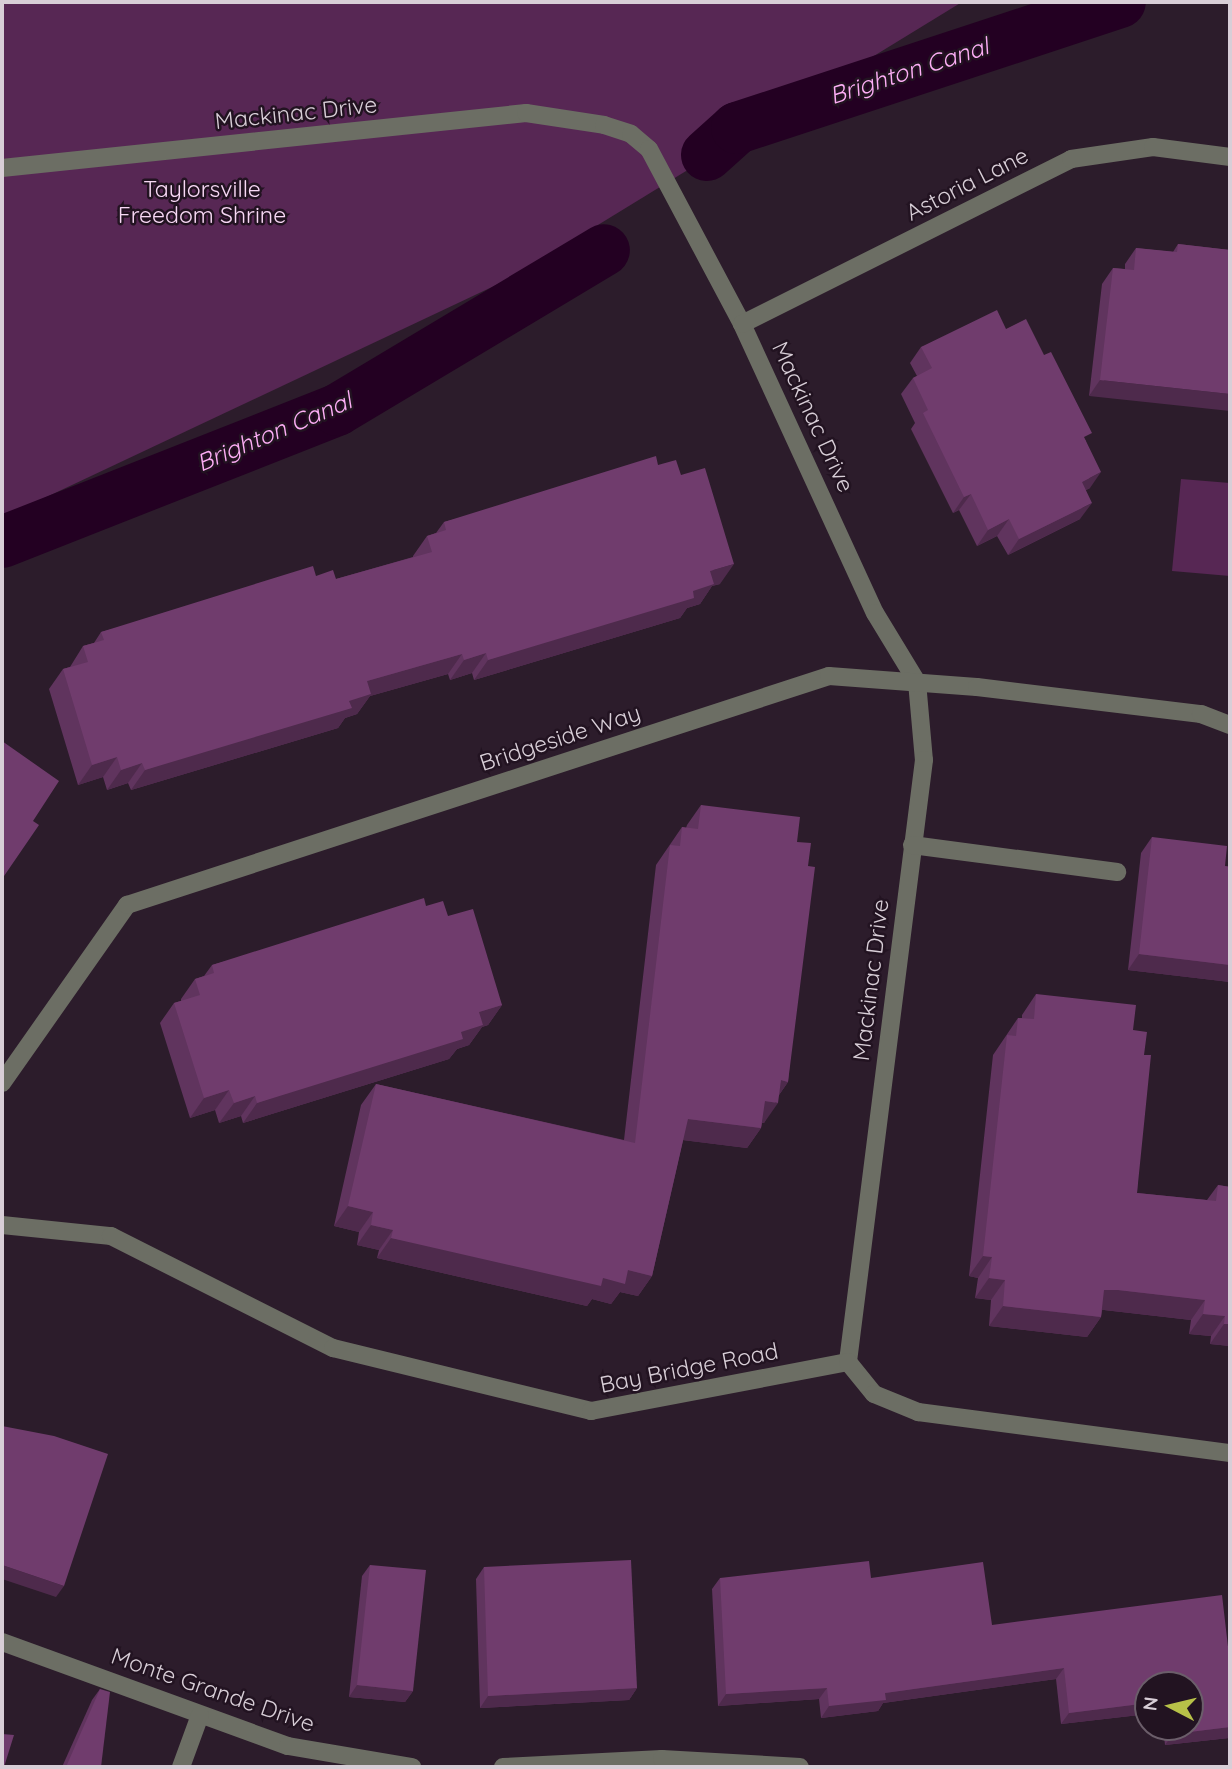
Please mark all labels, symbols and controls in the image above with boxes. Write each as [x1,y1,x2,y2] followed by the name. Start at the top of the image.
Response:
[826,32,992,110] water label: Brighton Canal
[214,91,378,135] street label: Mackinac Drive
[901,141,1033,227] street label: Astoria Lane
[118,175,286,229] park label: Taylorsville Freedom Shrine
[766,337,860,497] street label: Mackinac Drive
[192,386,356,478] water label: Brighton Canal
[476,699,644,777] street label: Bridgeside Way
[847,897,895,1063] street label: Mackinac Drive
[597,1337,781,1399] street label: Bay Bridge Road
[108,1642,318,1738] street label: Monte Grande Drive
[1134,1671,1204,1741] north arrow
[1137,1695,1163,1712] text: N

